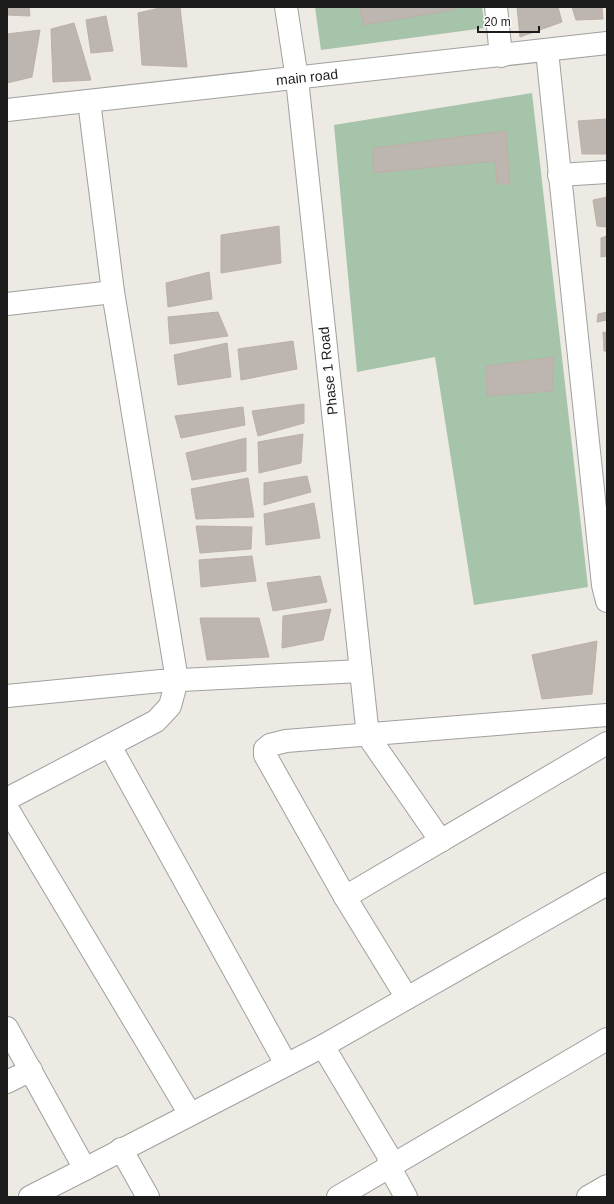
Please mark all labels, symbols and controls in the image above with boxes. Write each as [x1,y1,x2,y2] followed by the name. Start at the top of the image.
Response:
[478,8,539,34] scale bar
[484,15,511,29] text: 20 m
[275,66,339,88] street label: main road
[315,326,341,416] street label: Phase 1 Road

